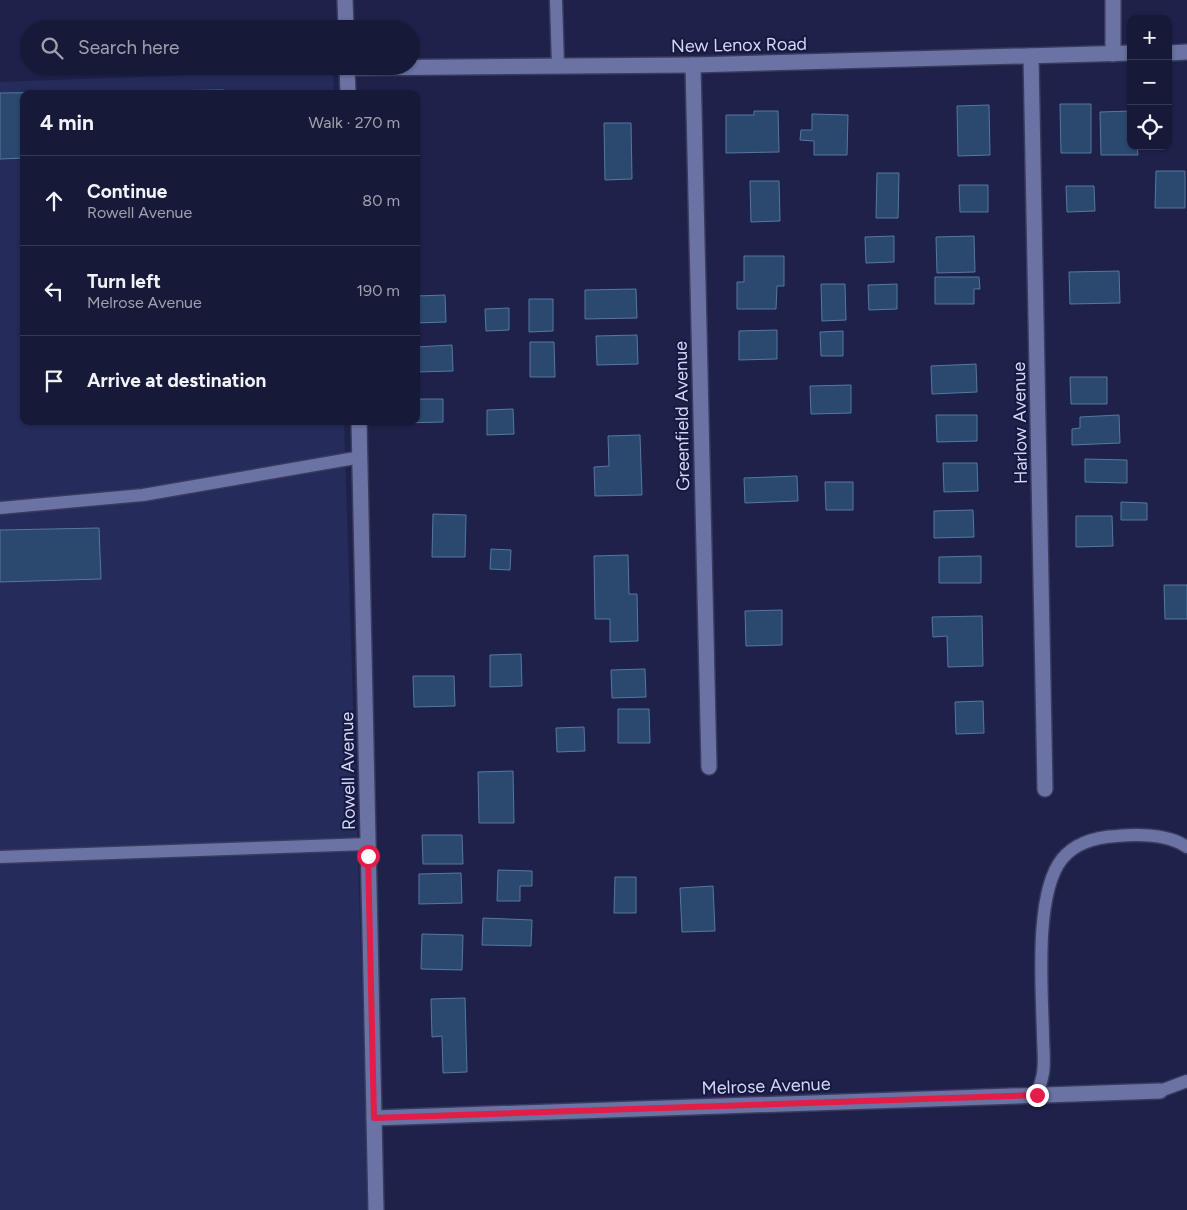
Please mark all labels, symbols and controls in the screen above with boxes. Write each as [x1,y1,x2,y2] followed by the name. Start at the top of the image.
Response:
[1127,15,1172,150] map controls
[1127,15,1172,60] button: +
[20,20,420,75] search box
[671,33,807,57] street label: New Lenox Road
[38,34,66,62] icon: search
[78,36,180,59] text: Search here
[1127,60,1172,105] button: −
[1127,105,1172,150] button: locate
[40,110,94,135] text: 4 min
[309,113,400,132] text: Walk · 270 m
[87,180,167,203] text: Continue
[40,187,68,215] icon: ahead
[362,191,400,210] text: 80 m
[87,203,192,222] text: Rowell Avenue
[87,270,161,293] text: Turn left
[40,277,68,305] icon: left
[357,281,400,300] text: 190 m
[87,293,202,312] text: Melrose Avenue
[670,341,694,491] street label: Greenfield Avenue
[1008,361,1032,484] street label: Harlow Avenue
[40,367,68,395] icon: arrive
[87,369,266,392] text: Arrive at destination
[336,711,360,830] street label: Rowell Avenue
[357,845,380,868] route start
[701,1073,831,1099] street label: Melrose Avenue
[1026,1084,1049,1107] route end

